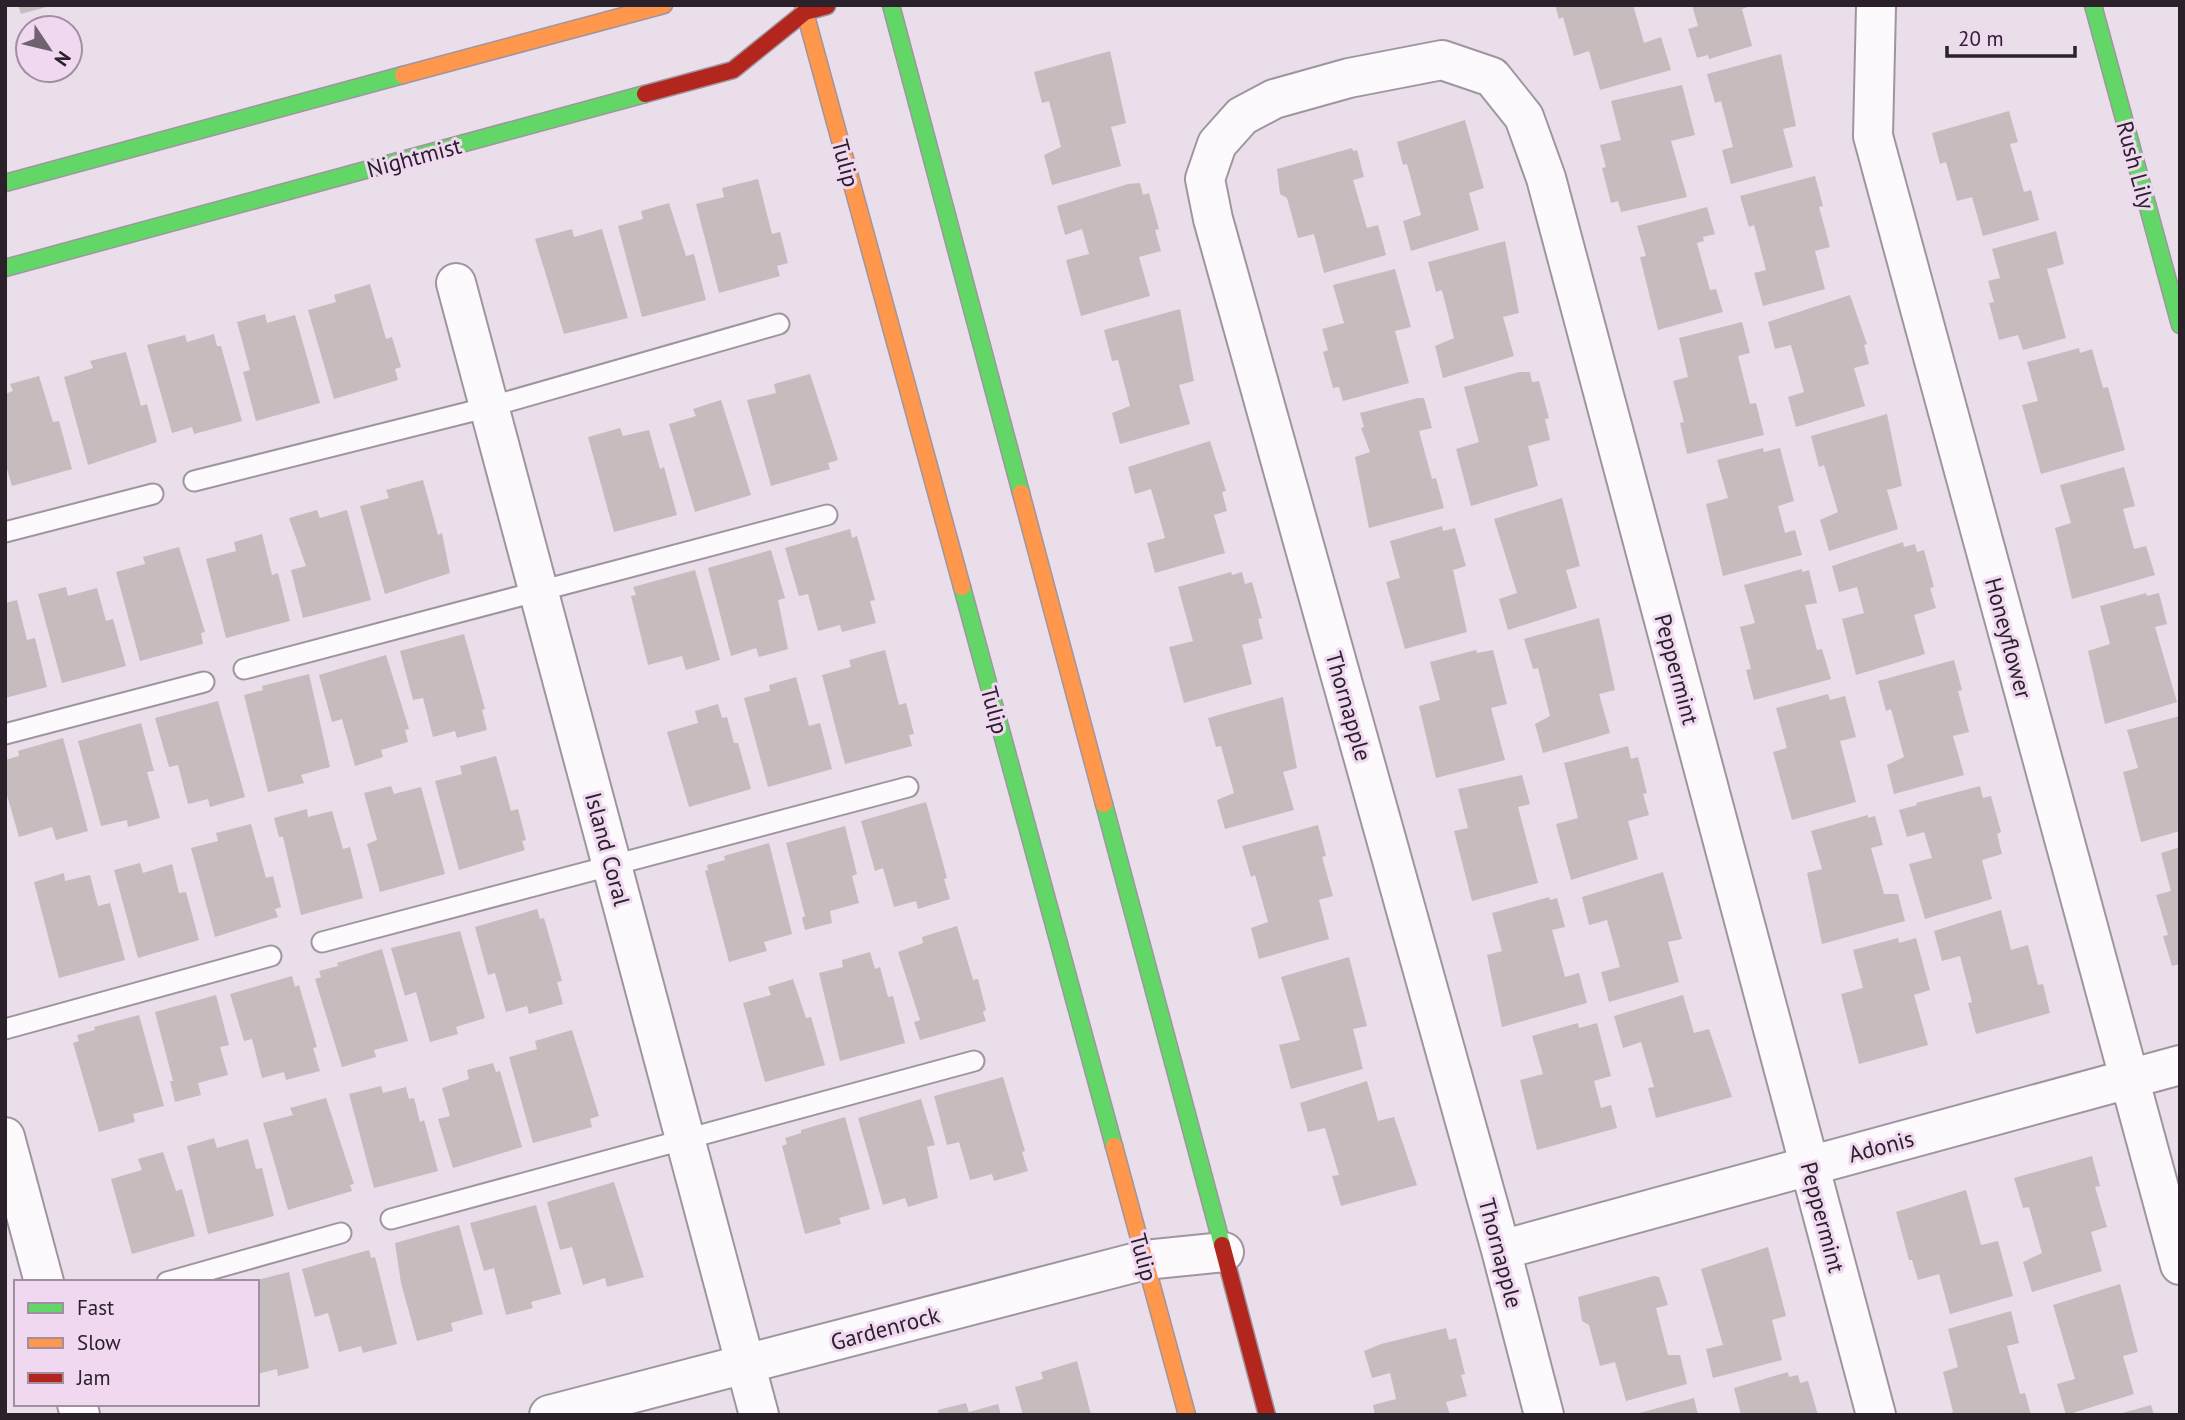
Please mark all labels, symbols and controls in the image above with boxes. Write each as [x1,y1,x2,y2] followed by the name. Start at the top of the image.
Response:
[14,14,84,84] north arrow
[1947,14,2075,58] scale bar
[1958,25,2004,52] text: 20 m
[50,47,76,71] text: N
[2110,118,2162,212] street label: Rush Lily
[364,130,465,184] street label: Nightmist
[826,136,866,190] street label: Tulip
[1979,574,2039,702] street label: Honeyflower
[1648,611,1706,728] street label: Peppermint
[1320,648,1378,764] street label: Thornapple
[975,683,1015,737] street label: Tulip
[579,789,637,909] street label: Island Coral
[1845,1123,1917,1169] street label: Adonis
[1794,1159,1852,1276] street label: Peppermint
[1472,1195,1530,1311] street label: Thornapple
[1124,1230,1164,1284] street label: Tulip
[14,1280,259,1406] legend
[77,1294,114,1321] text: Fast
[827,1300,943,1356] street label: Gardenrock
[77,1329,121,1356] text: Slow
[76,1364,111,1391] text: Jam

